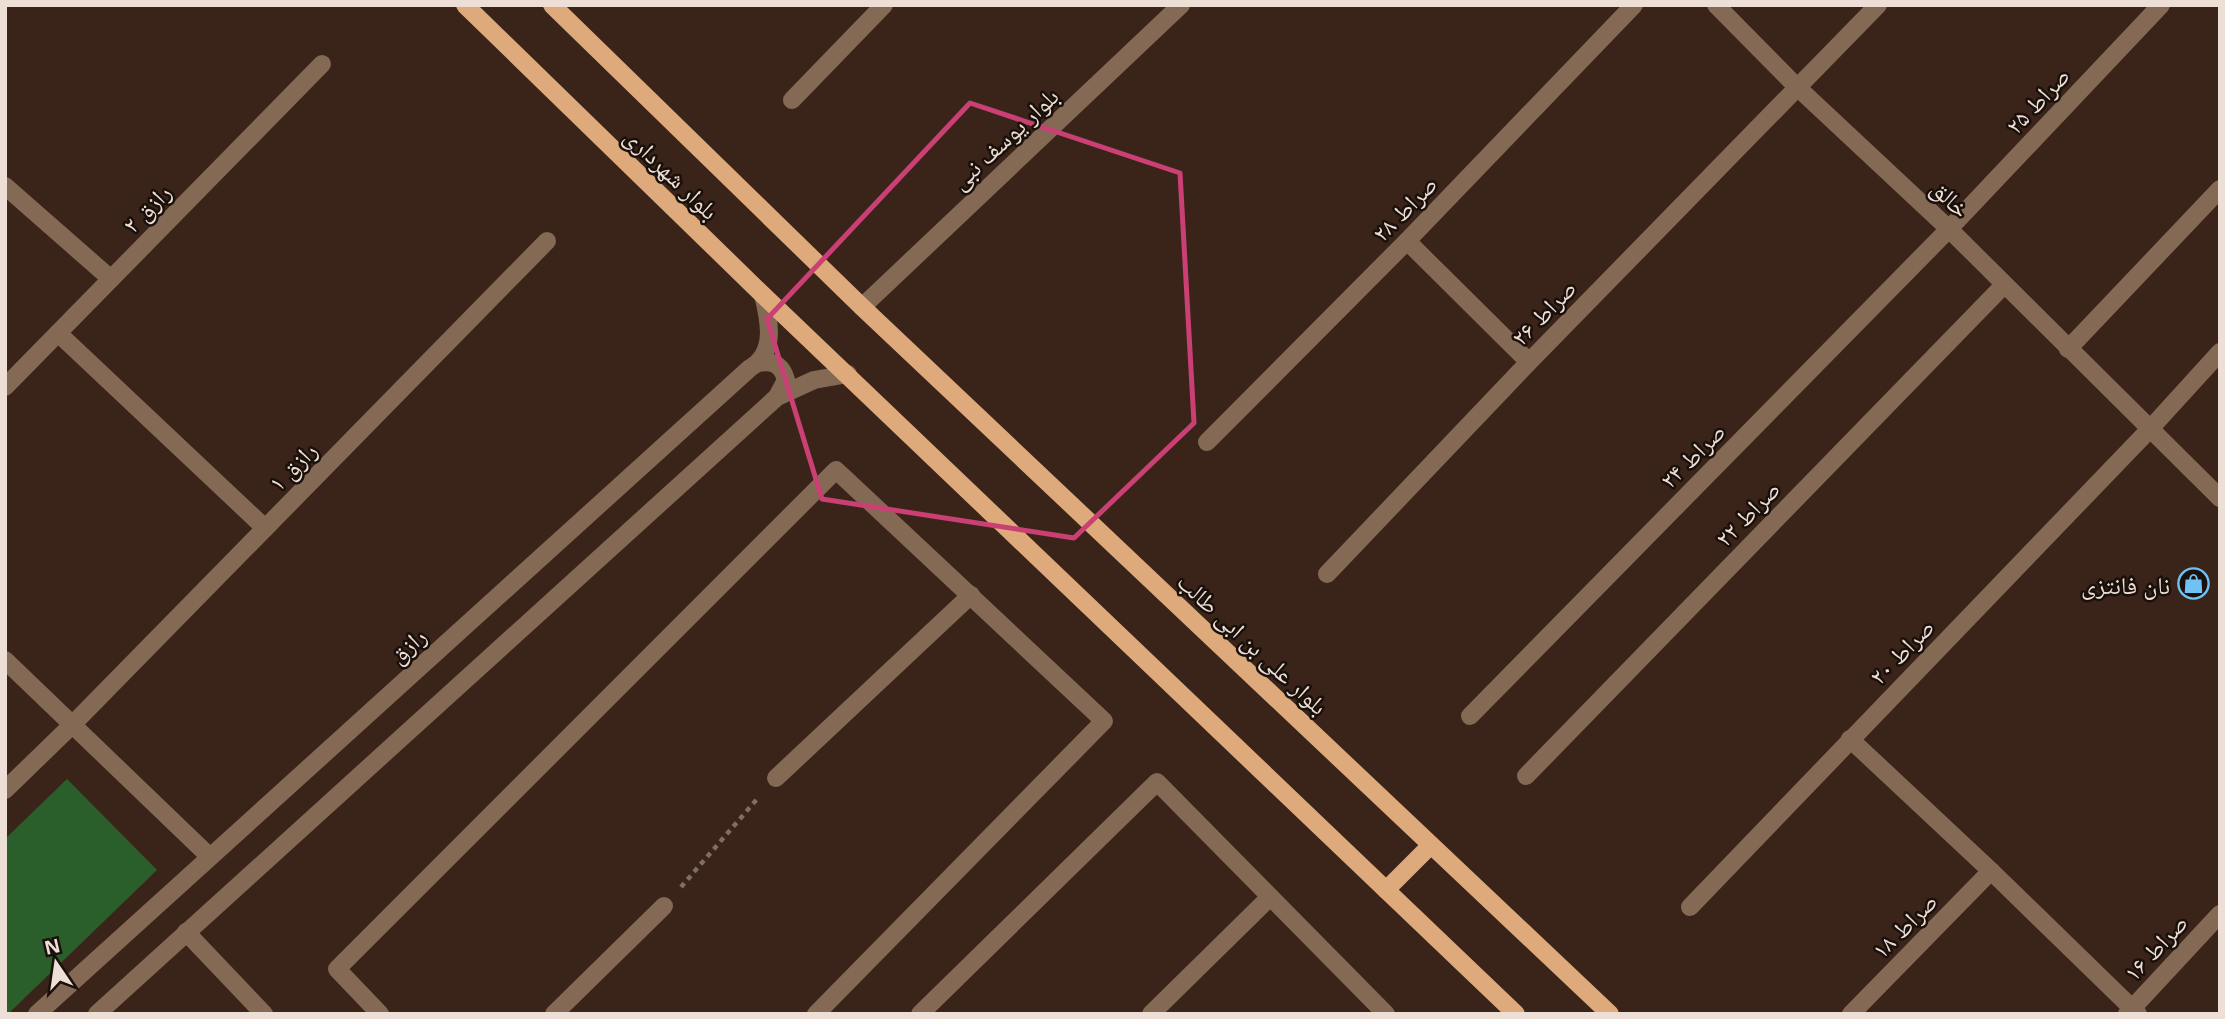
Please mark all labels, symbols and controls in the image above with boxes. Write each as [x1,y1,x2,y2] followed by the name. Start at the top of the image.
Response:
[1997,59,2077,141] street label: صراط ۲۵
[943,80,1065,196] street label: بلوار یوسف نبی
[618,120,726,226] street label: بلوار شهرداری
[1364,168,1444,248] street label: صراط ۲۸
[1924,172,1978,224] street label: خالق
[114,176,178,240] street label: رازق ۲
[1503,272,1583,352] street label: صراط ۲۶
[1652,415,1732,495] street label: صراط ۲۴
[260,434,324,498] street label: رازق ۱
[1707,473,1787,553] street label: صراط ۲۲
[1171,565,1335,721] street label: بلوار علی بن ابی طالب
[2176,567,2210,601] shop icon: نان فانتزی
[2081,568,2170,601] place label: نان فانتزی
[1861,611,1941,691] street label: صراط ۲۰
[381,619,433,671] street label: رازق
[1864,885,1944,965] street label: صراط ۱۸
[2115,906,2195,988] street label: صراط ۱۶
[21,928,91,998] north arrow
[42,932,63,961] text: N

